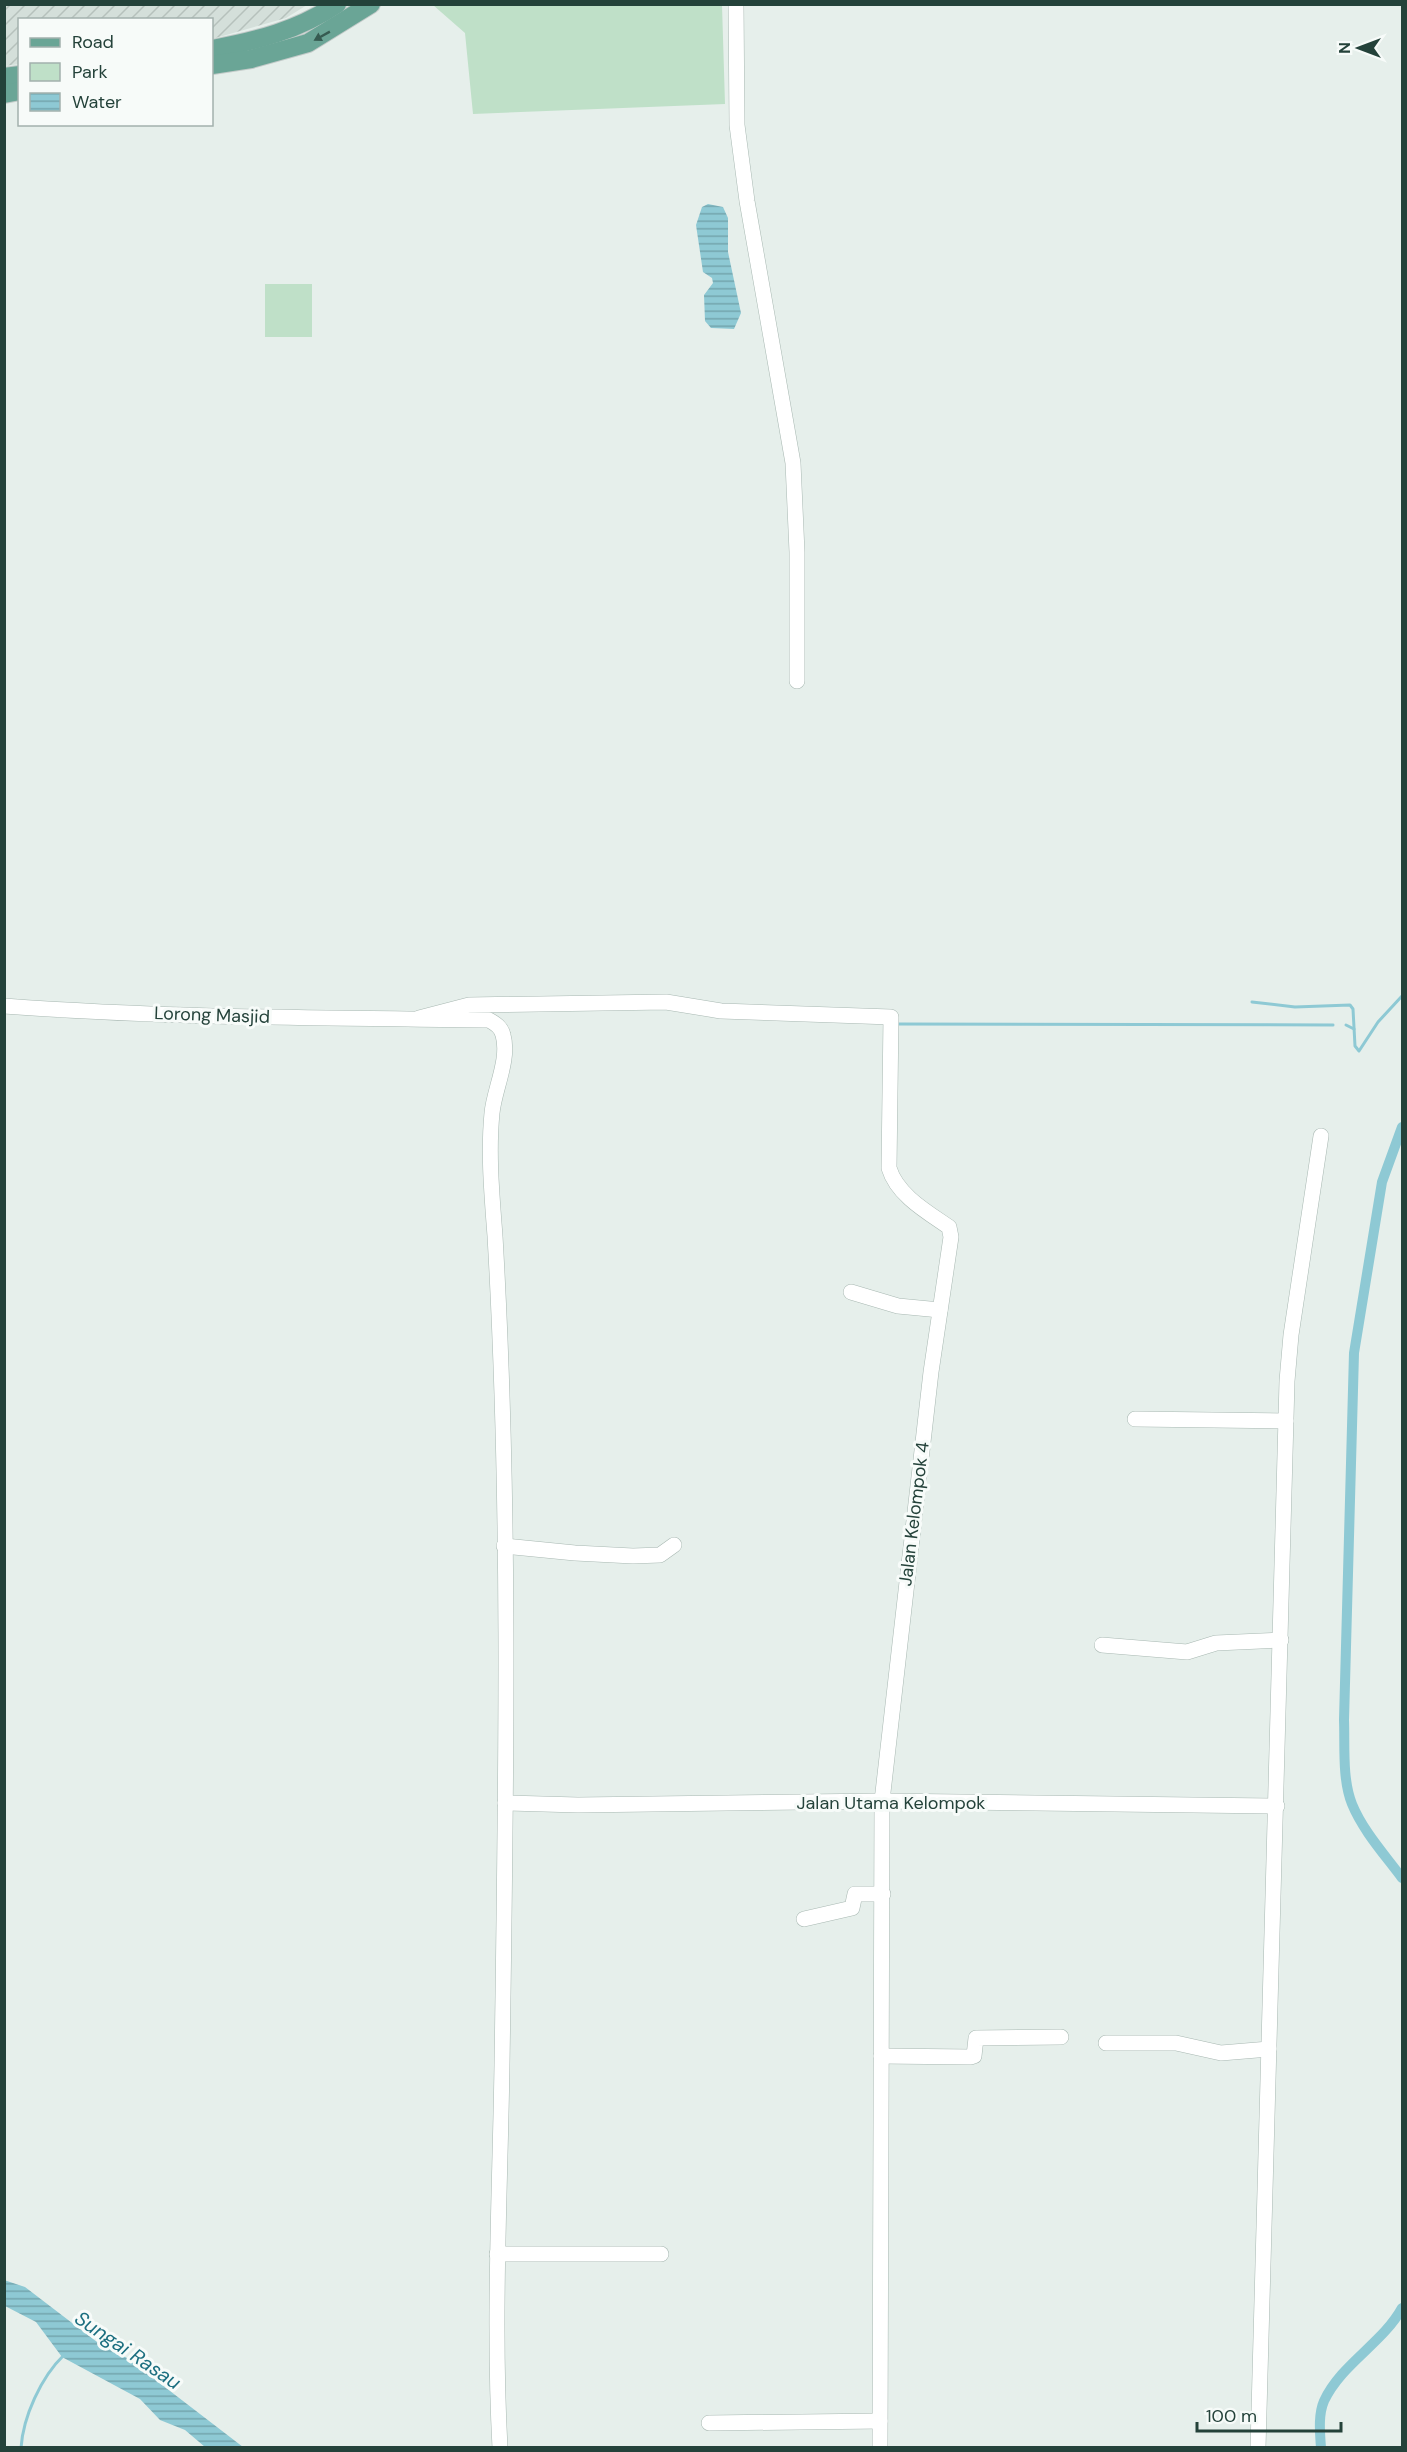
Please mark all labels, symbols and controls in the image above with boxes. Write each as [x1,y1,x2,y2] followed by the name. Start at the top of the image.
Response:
[18,18,213,126] legend
[1329,18,1389,78] north arrow
[72,30,114,54] text: Road
[314,30,330,41] one-way arrow
[1334,42,1355,54] text: N
[72,60,108,84] text: Park
[72,90,122,114] text: Water
[154,1001,270,1029] street label: Lorong Masjid
[893,1440,935,1588] street label: Jalan Kelompok 4
[797,1791,985,1815] street label: Jalan Utama Kelompok
[70,2305,186,2395] water label: Sungai Rasau
[1197,2395,1341,2433] scale bar
[1206,2404,1257,2428] text: 100 m

